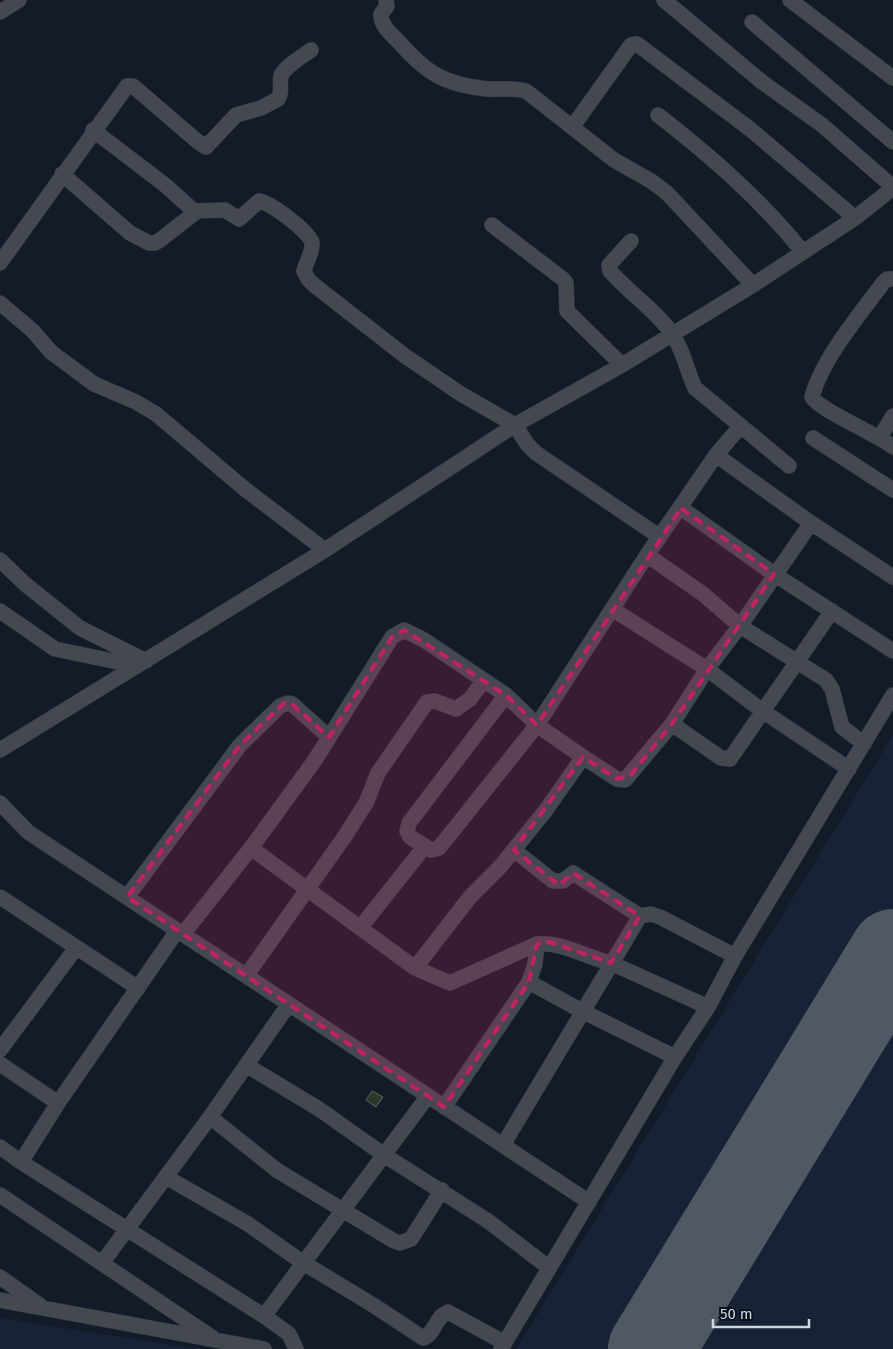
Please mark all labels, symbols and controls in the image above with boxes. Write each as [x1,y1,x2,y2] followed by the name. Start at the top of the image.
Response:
[713,1296,809,1328] scale bar
[720,1305,753,1323] text: 50 m

